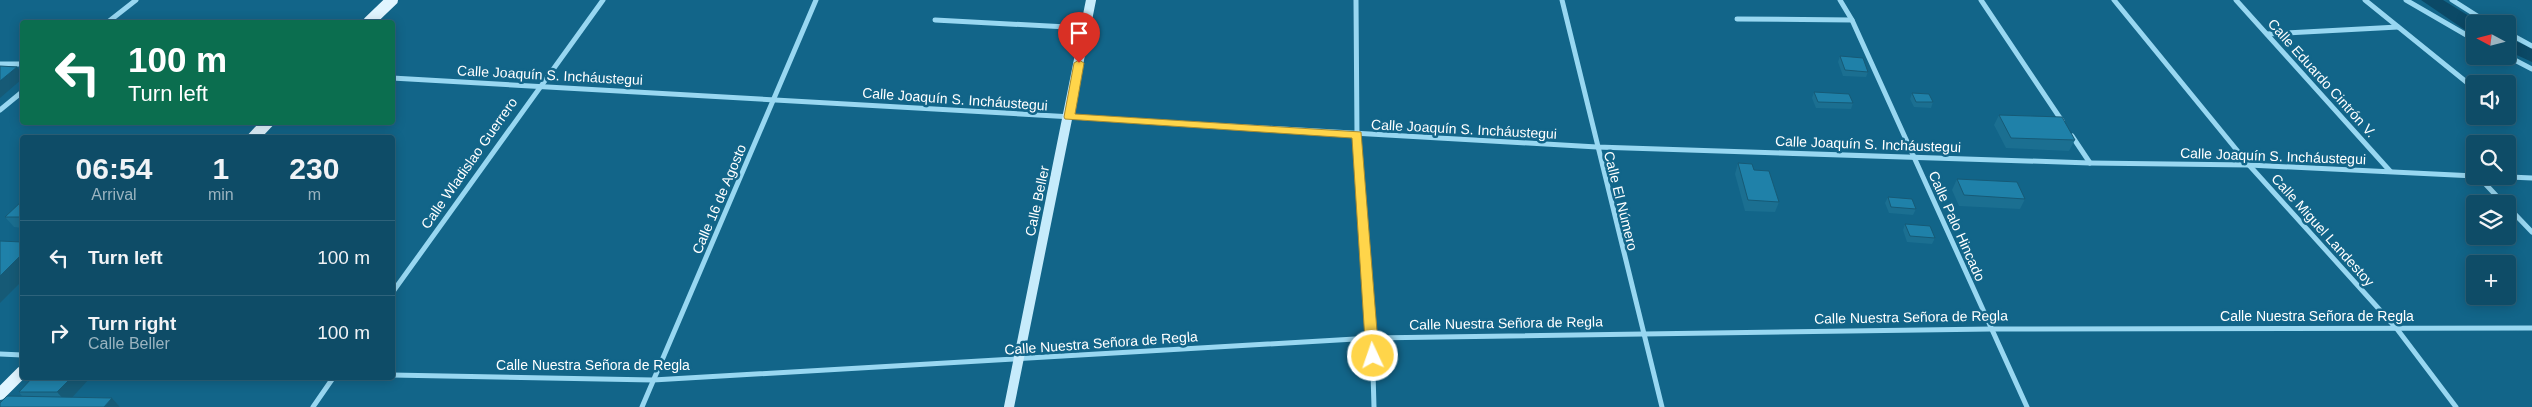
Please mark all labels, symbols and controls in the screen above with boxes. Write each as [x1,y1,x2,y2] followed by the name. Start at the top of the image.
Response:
[1058,12,1100,63] pin
[2466,15,2516,65] north arrow
[2466,15,2516,305] map controls
[2265,16,2379,140] street label: Calle Eduardo Cintrón V.
[1065,19,1093,47] icon: arrive
[45,40,110,105] icon: left
[128,40,227,79] text: 100 m
[457,62,643,88] street label: Calle Joaquín S. Incháustegui
[2466,75,2516,125] button: sound
[128,81,208,106] text: Turn left
[862,85,1048,113] street label: Calle Joaquín S. Incháustegui
[418,94,521,232] street label: Calle Wladislao Guerrero
[1371,116,1557,142] street label: Calle Joaquín S. Incháustegui
[1775,133,1961,155] street label: Calle Joaquín S. Incháustegui
[2466,135,2516,185] button: search
[689,142,749,256] street label: Calle 16 de Agosto
[2180,145,2366,167] street label: Calle Joaquín S. Incháustegui
[1601,150,1641,253] street label: Calle El Número
[76,152,152,185] text: 06:54
[212,152,229,185] text: 1
[289,152,339,185] text: 230
[1022,164,1052,238] street label: Calle Beller
[1925,168,1989,284] street label: Calle Palo Hincado
[2268,171,2378,289] street label: Calle Miguel Landestoy
[91,186,137,203] text: Arrival
[208,186,234,203] text: min
[308,186,321,203] text: m
[2466,195,2516,245] button: layers
[45,244,73,272] icon: left
[88,247,163,268] text: Turn left
[317,247,370,268] text: 100 m
[2466,255,2516,305] button: +
[1814,307,2008,327] street label: Calle Nuestra Señora de Regla
[2220,308,2414,324] street label: Calle Nuestra Señora de Regla
[88,313,176,334] text: Turn right
[1409,313,1603,333] street label: Calle Nuestra Señora de Regla
[45,319,73,347] icon: right
[317,322,370,343] text: 100 m
[1004,328,1198,358] street label: Calle Nuestra Señora de Regla
[1346,329,1398,381] position arrow
[88,335,170,352] text: Calle Beller
[496,357,690,373] street label: Calle Nuestra Señora de Regla

